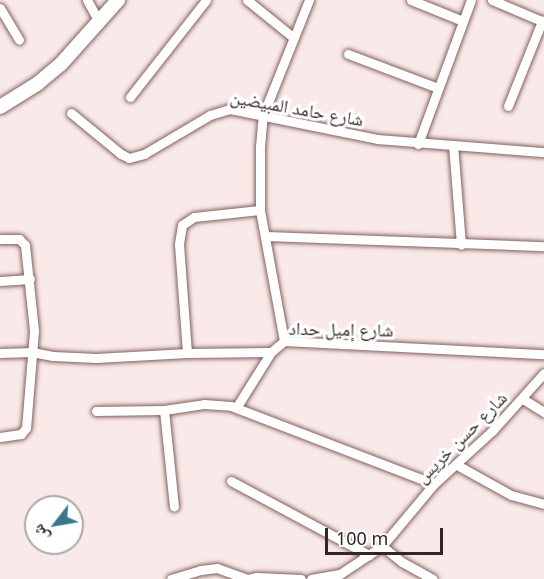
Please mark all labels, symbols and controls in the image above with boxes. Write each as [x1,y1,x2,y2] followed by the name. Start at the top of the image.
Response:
[229,86,365,130] street label: شارع حامد المبيضين
[288,317,394,341] street label: شارع إميل حداد
[411,387,511,487] street label: شارع حسن خريس
[24,495,84,555] north arrow
[328,516,446,554] scale bar
[26,520,54,546] text: ش
[336,526,388,550] text: 100 m

